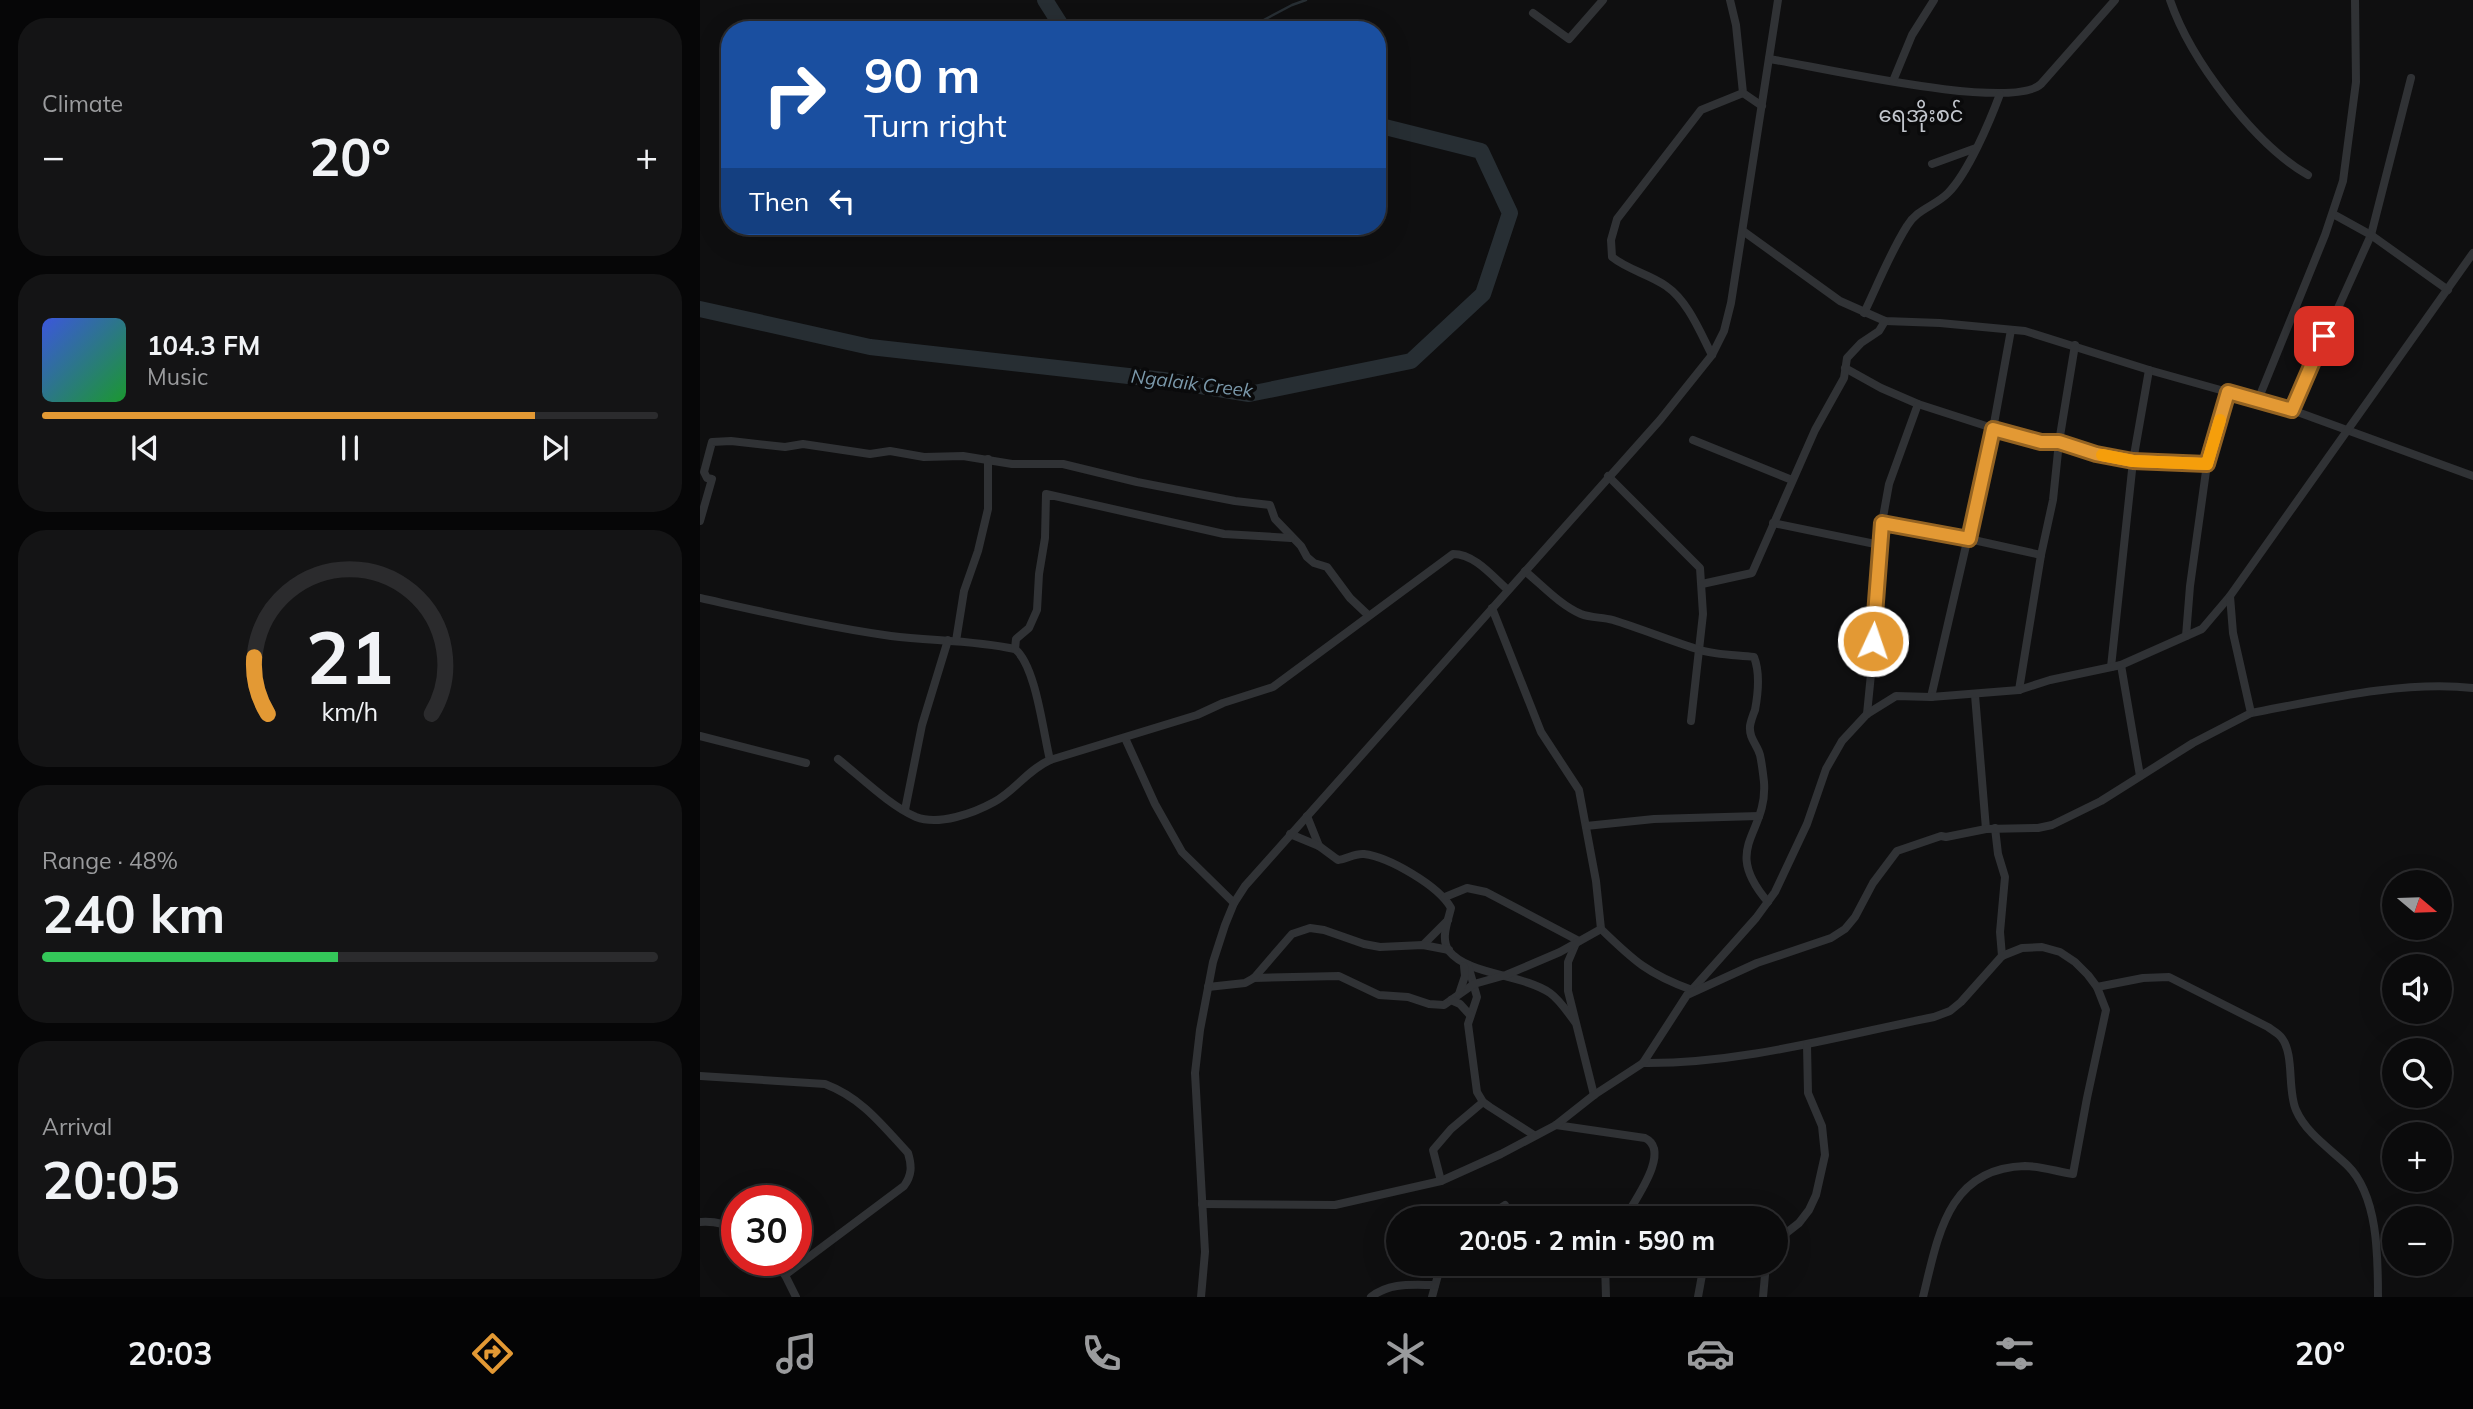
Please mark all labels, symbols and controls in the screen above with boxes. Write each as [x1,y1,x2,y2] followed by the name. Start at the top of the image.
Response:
[864,44,980,105] text: 90 m
[749,49,840,140] icon: right
[42,89,123,118] text: Climate
[1879,99,1963,132] district label: ရေအိုးစင်
[864,105,1007,145] text: Turn right
[309,124,391,189] text: 20°
[42,132,65,180] text: −
[635,132,658,180] text: +
[823,182,861,220] icon: left
[749,185,809,218] text: Then
[2294,306,2354,366] pin
[2305,317,2343,355] icon: arrive
[147,329,260,362] text: 104.3 FM
[147,362,208,391] text: Music
[1130,364,1255,403] water label: Ngalaik Creek
[126,429,164,467] icon: previous
[331,429,369,467] icon: pause
[536,429,574,467] icon: next
[1836,604,1910,678] position arrow
[306,612,394,703] text: 21
[322,696,378,727] text: km/h
[42,846,178,875] text: Range · 48%
[2382,870,2452,940] north arrow
[2382,870,2452,1276] map controls
[42,881,225,946] text: 240 km
[2382,954,2452,1024] button: sound
[2382,1038,2452,1108] button: search
[42,1112,112,1141] text: Arrival
[2382,1122,2452,1192] button: +
[42,1147,180,1212] text: 20:05
[721,1185,812,1276] speed limit sign: 30
[2382,1206,2452,1276] button: −
[1459,1224,1715,1257] text: 20:05 · 2 min · 590 m
[468,1329,517,1378] icon: directions
[772,1329,821,1378] icon: music
[1077,1329,1126,1378] icon: phone
[1381,1329,1430,1378] icon: climate
[1686,1329,1735,1378] icon: car
[1990,1329,2039,1378] icon: filters
[128,1333,212,1373] text: 20:03
[2295,1333,2345,1373] text: 20°

